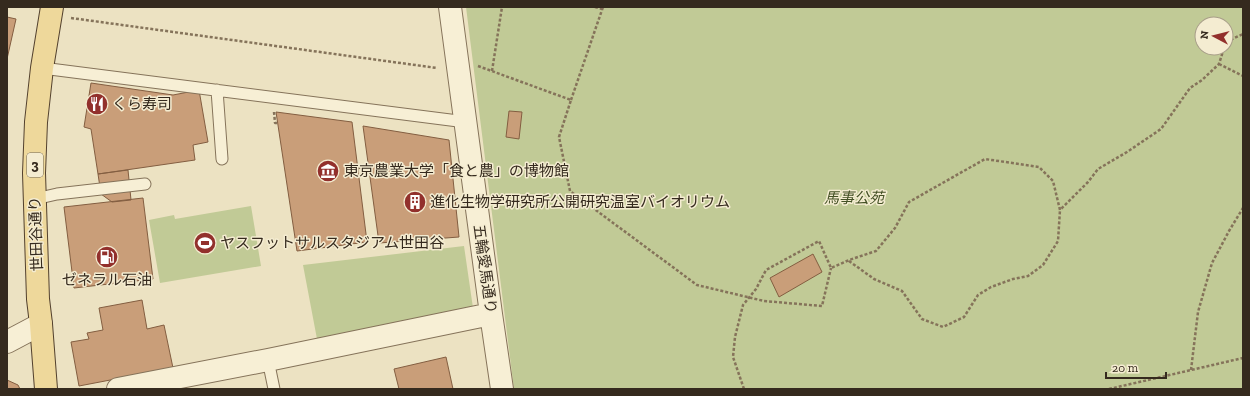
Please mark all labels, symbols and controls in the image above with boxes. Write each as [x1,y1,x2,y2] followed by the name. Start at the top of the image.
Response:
[1194,16,1234,56] north arrow
[1198,29,1212,40] text: N
[84,91,110,117] restaurant icon: くら寿司
[112,95,172,113] place label: くら寿司
[27,153,43,177] road number: 3
[315,158,341,184] museum icon: 東京農業大学「食と農」の博物館
[344,162,569,180] place label: 東京農業大学「食と農」の博物館
[402,189,428,215] building icon: 進化生物学研究所公開研究温室バイオリウム
[824,189,886,207] park label: 馬事公苑
[430,193,730,211] place label: 進化生物学研究所公開研究温室バイオリウム
[26,196,46,272] street label: 世田谷通り
[470,223,500,315] street label: 五輪愛馬通り
[192,230,218,256] sports icon: ヤスフットサルスタジアム世田谷
[220,234,444,252] place label: ヤスフットサルスタジアム世田谷
[94,244,120,270] fuel station icon: ゼネラル石油
[62,271,152,289] place label: ゼネラル石油
[1106,354,1166,380] scale bar
[1112,361,1139,375] text: 20 m

